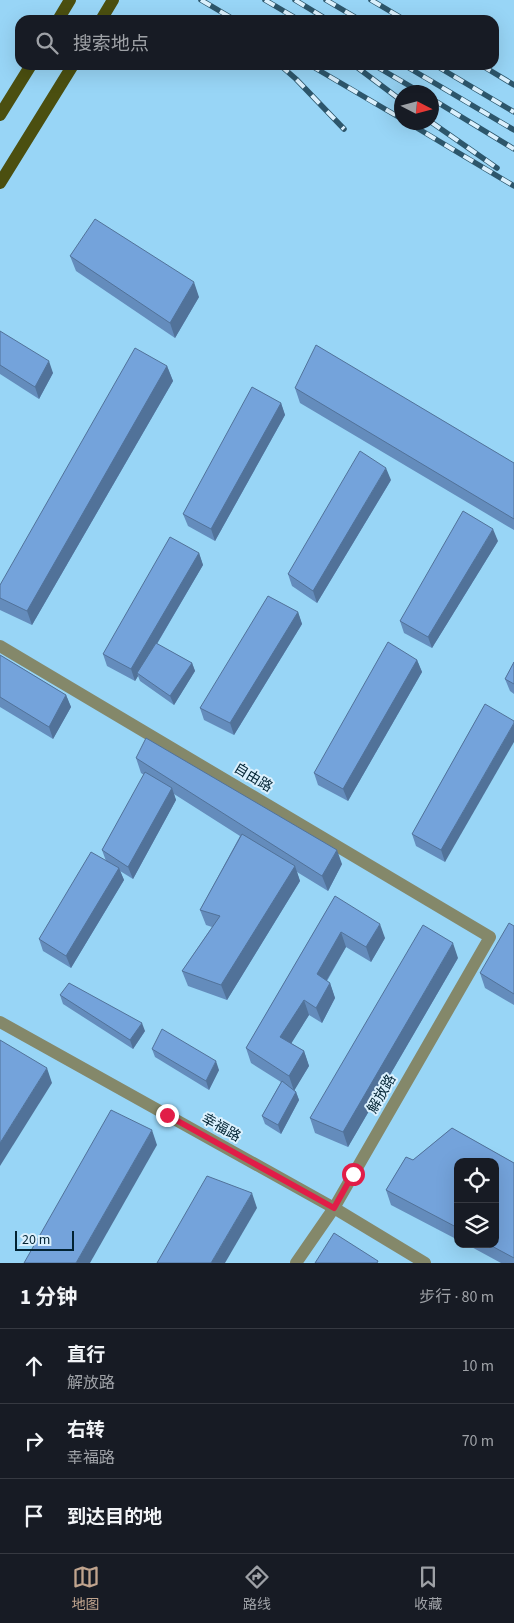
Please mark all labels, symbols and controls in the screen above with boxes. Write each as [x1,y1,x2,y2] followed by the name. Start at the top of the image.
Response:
[15,15,499,70] search box
[33,29,61,57] icon: search
[73,31,149,58] text: 搜索地点
[394,85,439,130] north arrow
[230,759,276,797] street label: 自由路
[363,1071,401,1117] street label: 解放路
[156,1104,179,1127] route end
[198,1109,244,1147] street label: 幸福路
[454,1158,499,1248] map controls
[454,1158,499,1203] button: locate
[342,1163,365,1186] route start
[454,1203,499,1248] button: layers
[15,1228,74,1251] scale bar
[22,1230,50,1250] text: 20 m
[20,1282,77,1312] text: 1 分钟
[419,1286,494,1308] text: 步行 · 80 m
[67,1342,105,1369] text: 直行
[20,1352,48,1380] icon: ahead
[462,1355,494,1377] text: 10 m
[67,1372,115,1394] text: 解放路
[67,1417,105,1444] text: 右转
[20,1427,48,1455] icon: right
[462,1430,494,1452] text: 70 m
[67,1447,115,1469] text: 幸福路
[20,1502,48,1530] icon: arrive
[67,1504,162,1531] text: 到达目的地
[72,1563,100,1615] tab: 地图
[243,1563,271,1615] tab: 路线
[414,1563,442,1615] tab: 收藏

